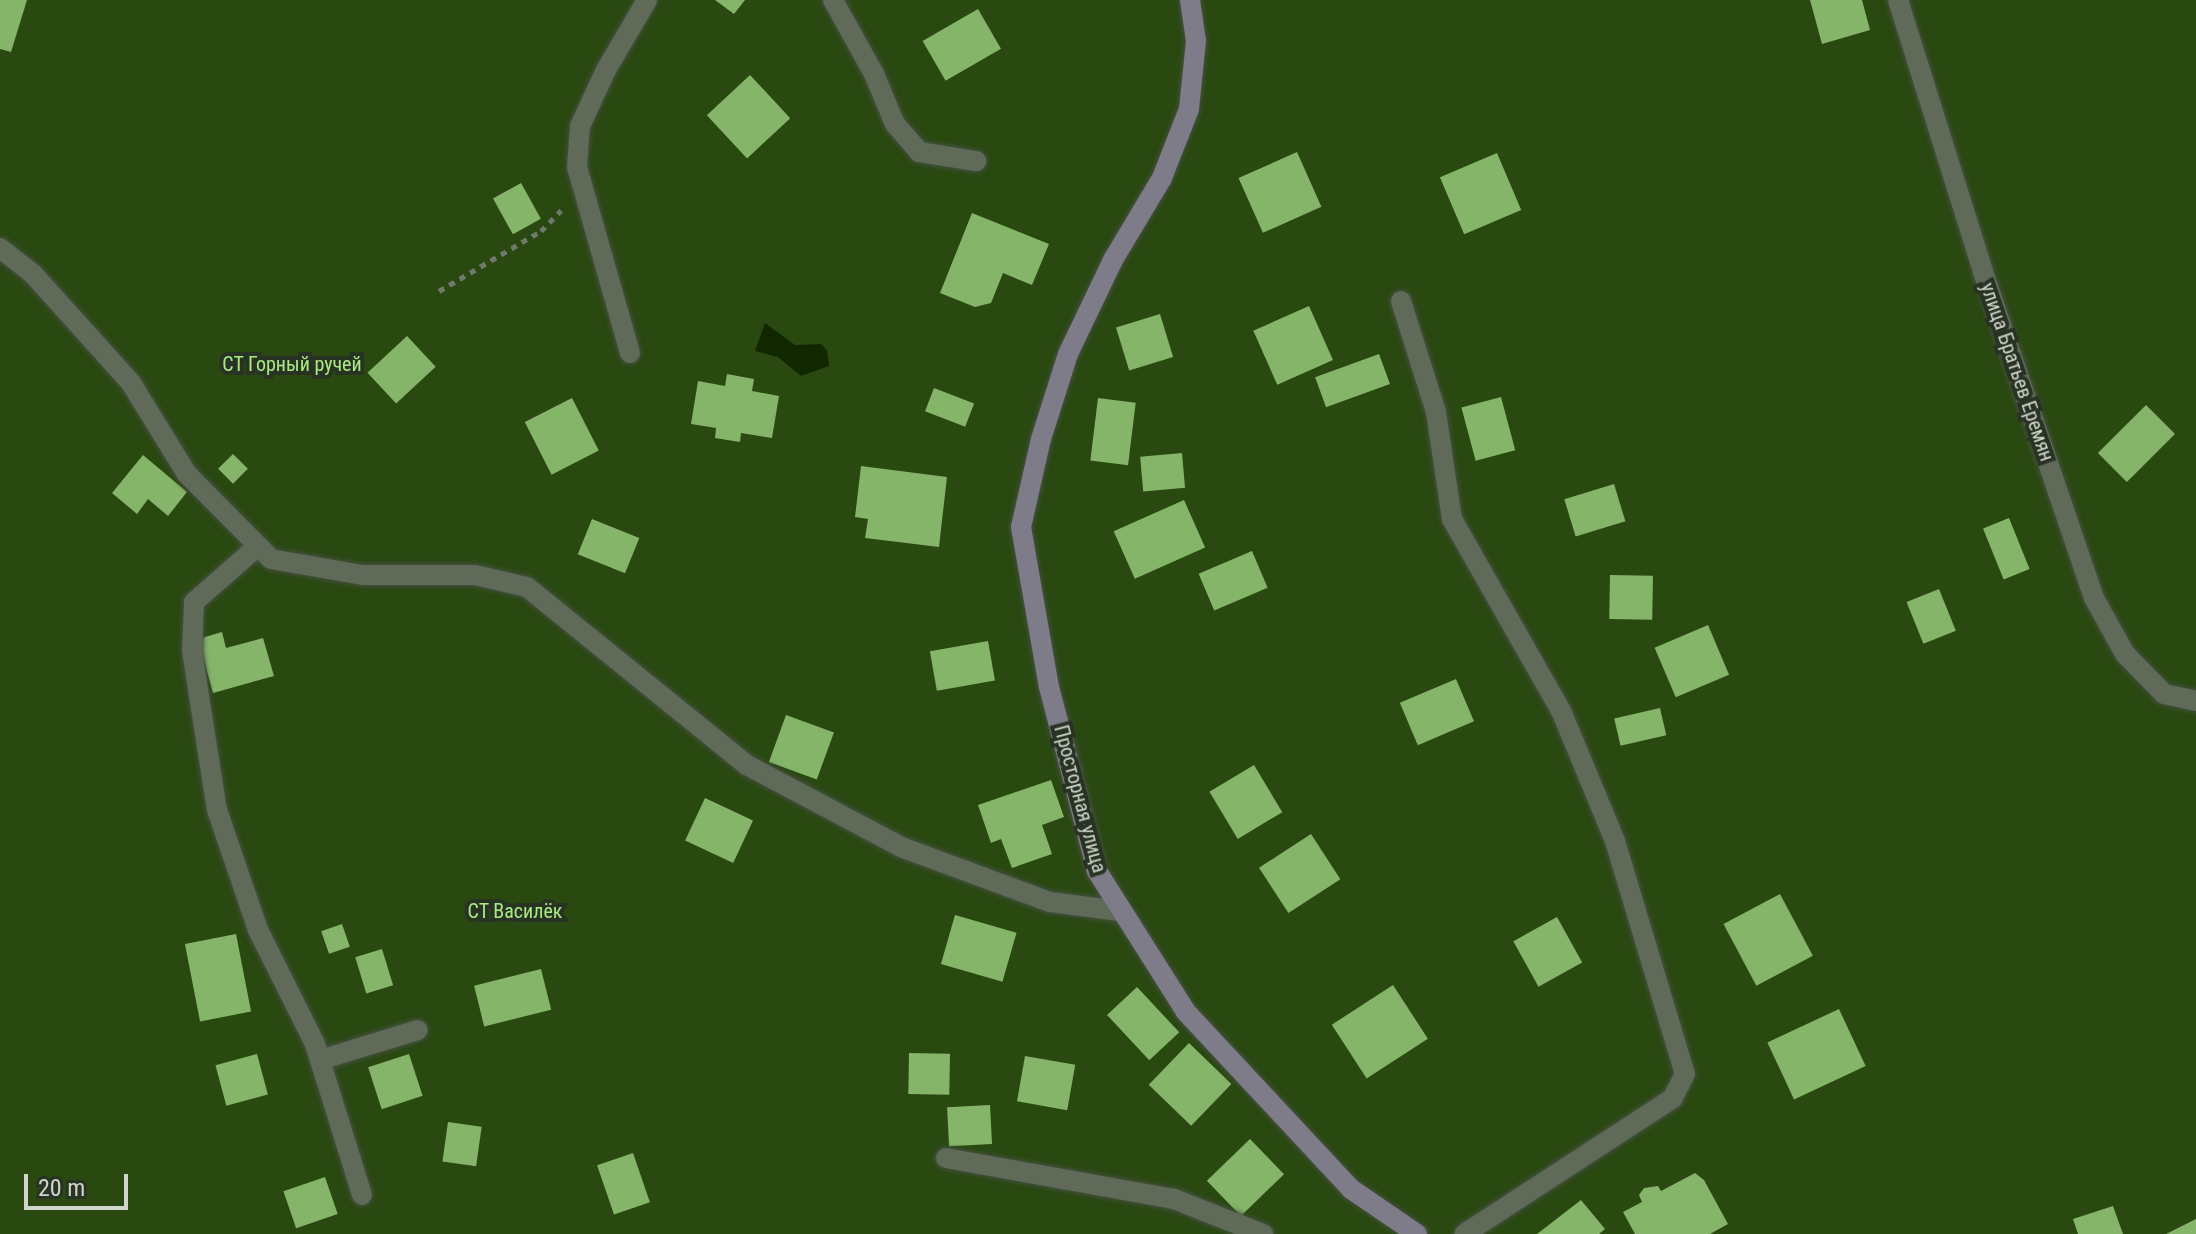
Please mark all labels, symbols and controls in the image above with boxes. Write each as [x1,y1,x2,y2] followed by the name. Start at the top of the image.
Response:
[1975,280,2059,464] street label: улица Братьев Еремян
[222,352,362,376] park label: СТ Горный ручей
[1049,723,1111,875] street label: Просторная улица
[467,899,563,923] park label: СТ Василёк
[28,1158,132,1208] scale bar
[38,1174,85,1202] text: 20 m

